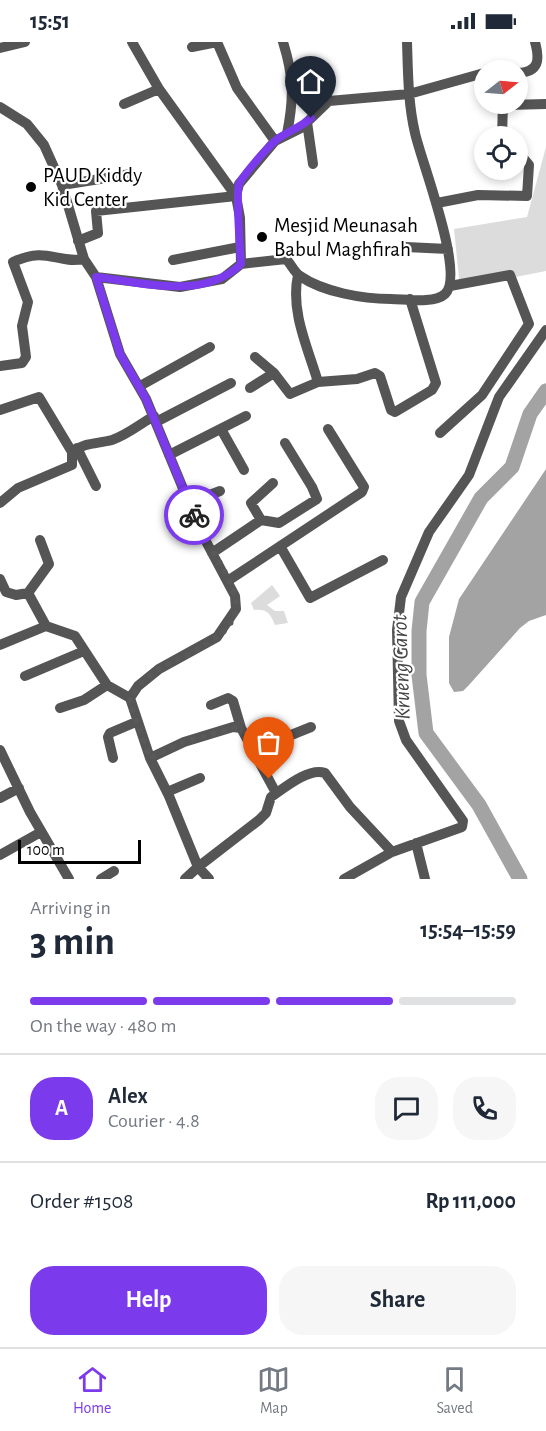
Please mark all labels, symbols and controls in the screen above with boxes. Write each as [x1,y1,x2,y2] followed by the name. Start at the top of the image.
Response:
[30,10,70,32] text: 15:51
[285,56,336,118] pin
[474,60,528,114] north arrow
[474,60,528,180] map controls
[294,65,327,98] icon: home
[474,126,528,180] button: locate
[43,165,142,210] place label: PAUD Kiddy Kid Center
[24,180,38,194] marker: PAUD Kiddy Kid Center
[274,215,418,260] place label: Mesjid Meunasah Babul Maghfirah
[255,230,269,244] marker: Mesjid Meunasah Babul Maghfirah
[164,485,224,545] courier
[178,499,211,532] icon: bike
[388,613,414,720] water label: Krueng Garot
[243,717,294,779] pin
[252,726,285,759] icon: bag
[18,837,141,864] scale bar
[27,842,65,858] text: 100 m
[30,898,111,918] text: Arriving in
[420,919,516,941] text: 15:54–15:59
[30,923,115,962] text: 3 min
[30,1016,176,1036] text: On the way · 480 m
[375,1077,438,1140] button: chat
[453,1077,516,1140] button: phone
[108,1085,148,1107] text: Alex
[55,1097,68,1119] text: A
[108,1111,200,1131] text: Courier · 4.8
[30,1190,134,1212] text: Order #1508
[426,1190,516,1212] text: Rp 111,000
[30,1266,267,1335] button: Help
[279,1266,516,1335] button: Share
[73,1363,111,1418] tab: Home
[257,1363,290,1418] tab: Map
[436,1363,473,1418] tab: Saved

